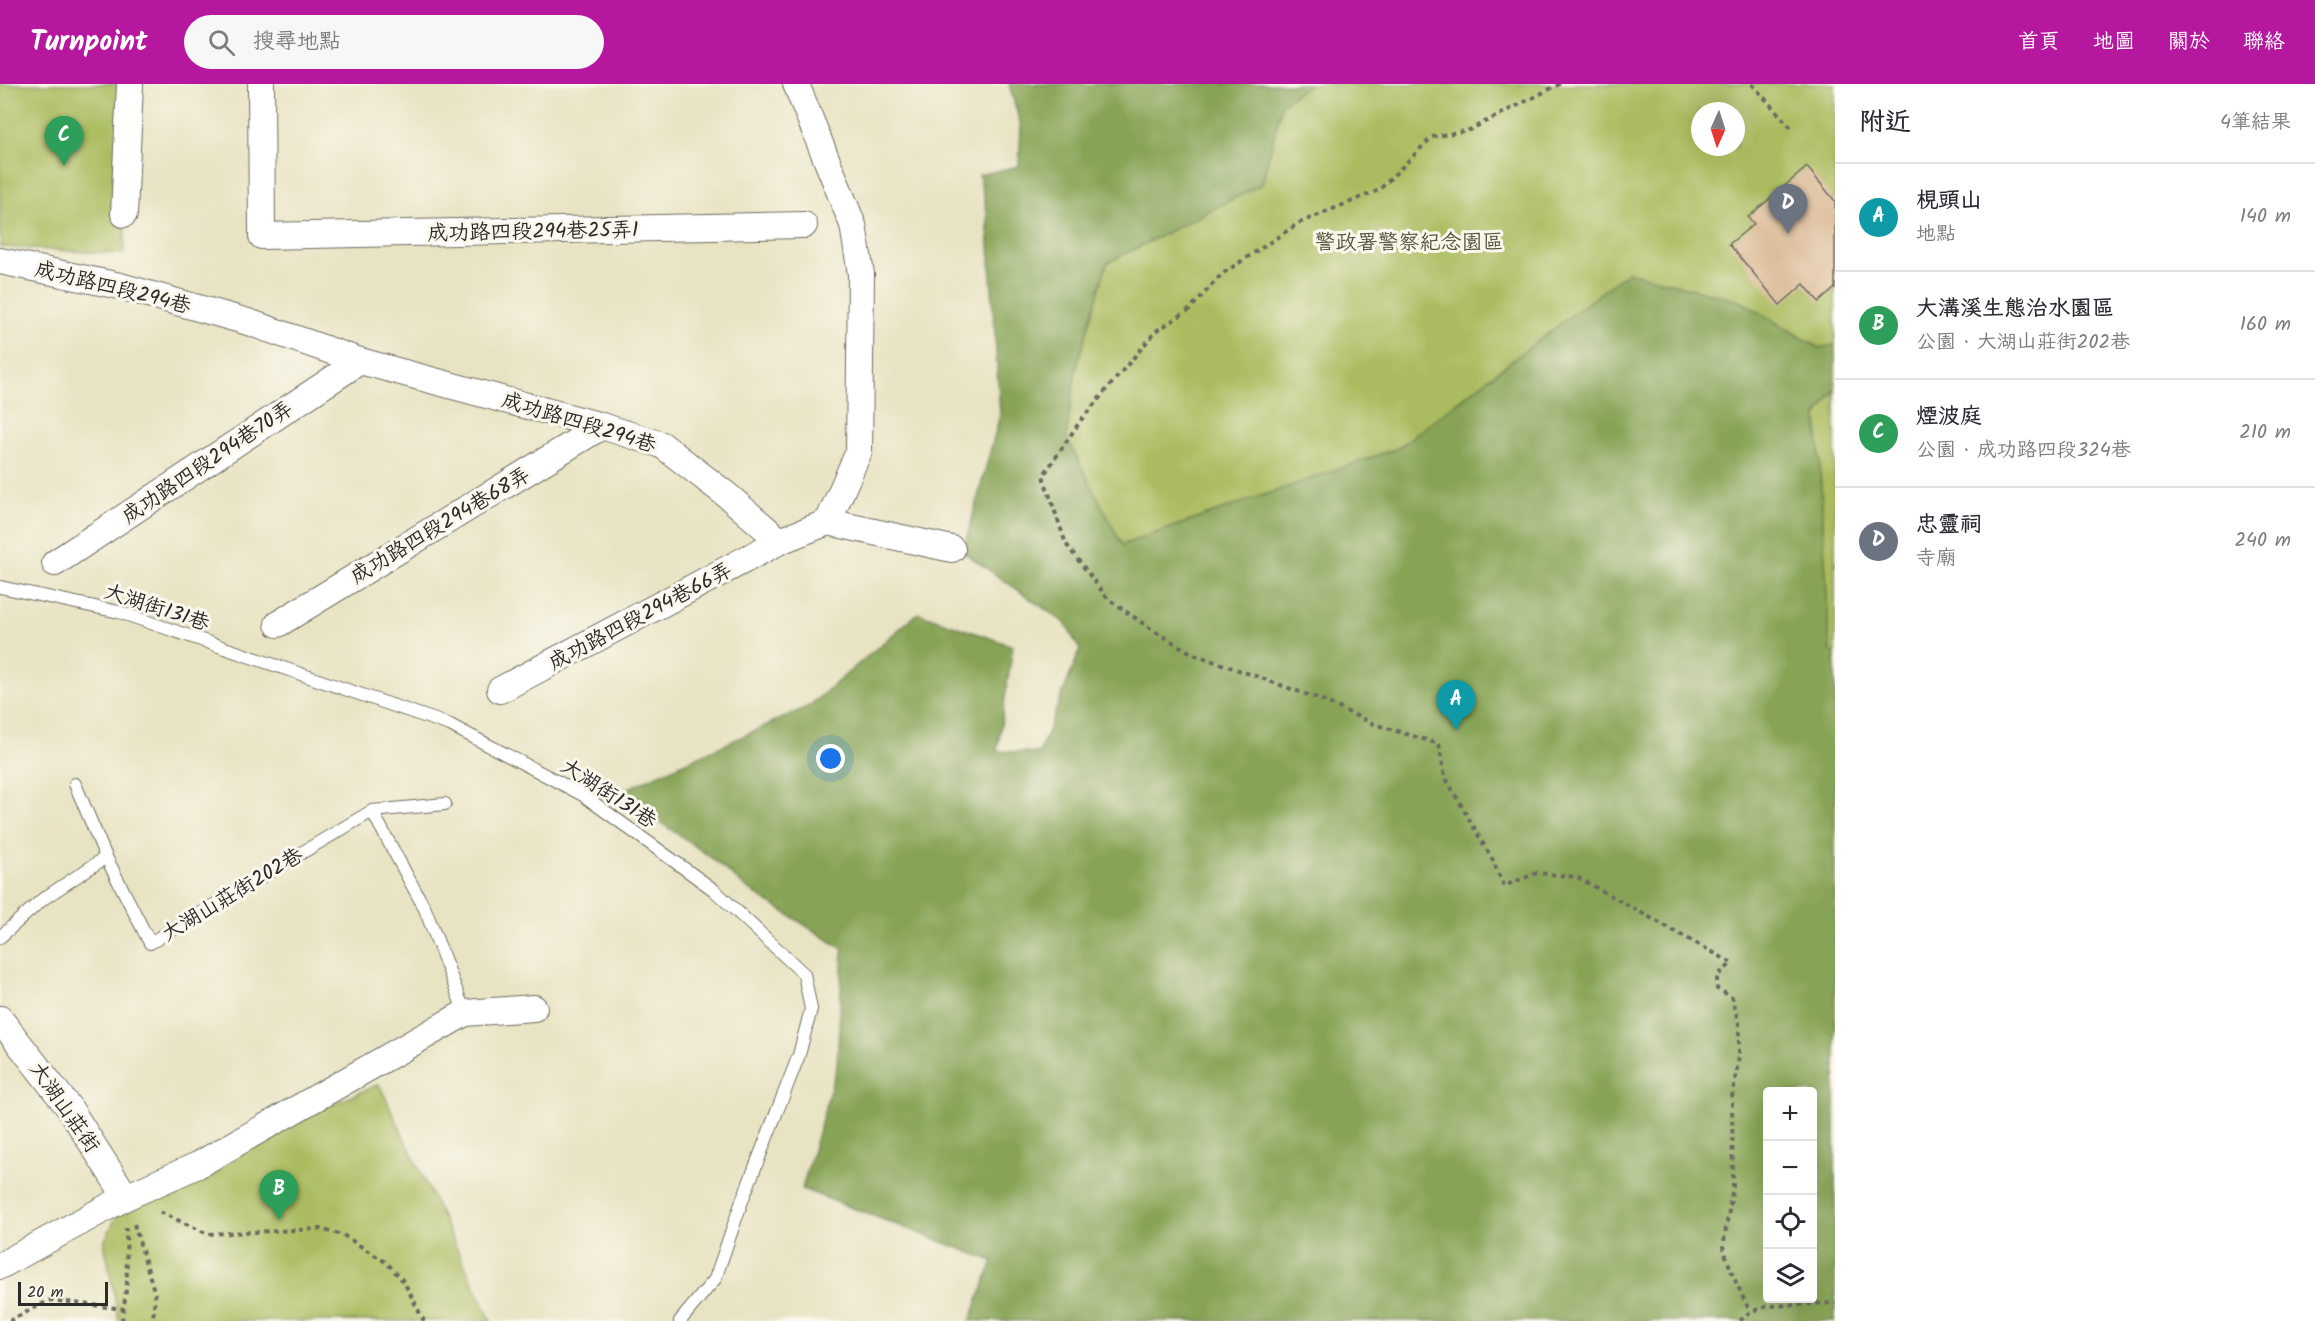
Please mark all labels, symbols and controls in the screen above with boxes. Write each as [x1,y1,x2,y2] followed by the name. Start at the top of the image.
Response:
[184,15,604,69] search box
[30,20,148,65] text: Turnpoint
[253,25,341,60] text: 搜尋地點
[205,26,238,59] icon: search
[2018,26,2060,59] text: 首頁
[2093,26,2135,59] text: 地圖
[2168,26,2210,59] text: 關於
[2243,26,2285,59] text: 聯絡
[1691,102,1745,156] north arrow
[1859,102,1911,144] text: 附近
[2220,107,2291,139] text: 4筆結果
[44,116,84,166] pin: C
[1768,184,1808,234] pin: D
[1916,184,1982,219] text: 梘頭山
[1872,201,1885,233] text: A
[2240,201,2291,233] text: 140 m
[427,214,639,251] street label: 成功路四段294巷25弄1
[1916,219,1956,251] text: 地點
[1315,227,1504,260] park label: 警政署警察紀念園區
[31,253,194,324] street label: 成功路四段294巷
[1916,292,2114,327] text: 大溝溪生態治水園區
[1872,309,1885,341] text: B
[2240,309,2291,341] text: 160 m
[1916,327,2130,359] text: 公園 · 大湖山莊街202巷
[497,384,660,463] street label: 成功路四段294巷
[115,393,300,533] street label: 成功路四段294巷70弄
[1916,400,1982,435] text: 煙波庭
[1872,417,1885,449] text: C
[2239,417,2291,449] text: 210 m
[1916,435,2131,467] text: 公園 · 成功路四段324巷
[344,459,537,593] street label: 成功路四段294巷68弄
[1916,508,1982,543] text: 忠靈祠
[1872,525,1885,557] text: D
[2234,525,2291,557] text: 240 m
[1916,543,1956,575] text: 寺廟
[543,555,739,680] street label: 成功路四段294巷66弄
[100,576,214,641] street label: 大湖街131巷
[1436,680,1476,730] pin: A
[816,744,845,773] your location
[553,751,663,838] street label: 大湖街131巷
[155,840,310,951] street label: 大湖山莊街202巷
[20,1055,107,1160] street label: 大湖山莊街
[1763,1087,1817,1303] map controls
[1763,1087,1817,1141] button: +
[1763,1141,1817,1195] button: −
[260,1170,298,1220] pin: B
[1763,1195,1817,1249] button: locate
[1763,1249,1817,1303] button: layers
[18,1279,108,1306] scale bar
[27,1280,63,1305] text: 20 m

